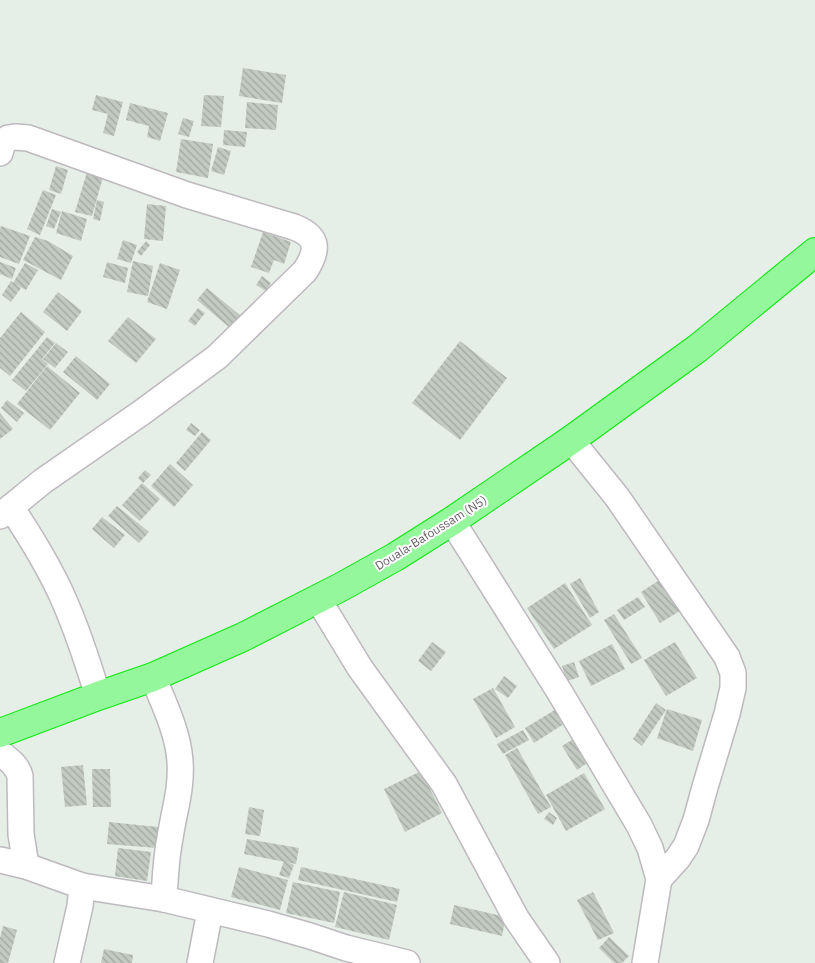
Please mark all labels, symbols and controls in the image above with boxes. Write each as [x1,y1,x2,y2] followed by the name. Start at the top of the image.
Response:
[372,492,489,573] street label: Douala-Bafoussam (N5)

